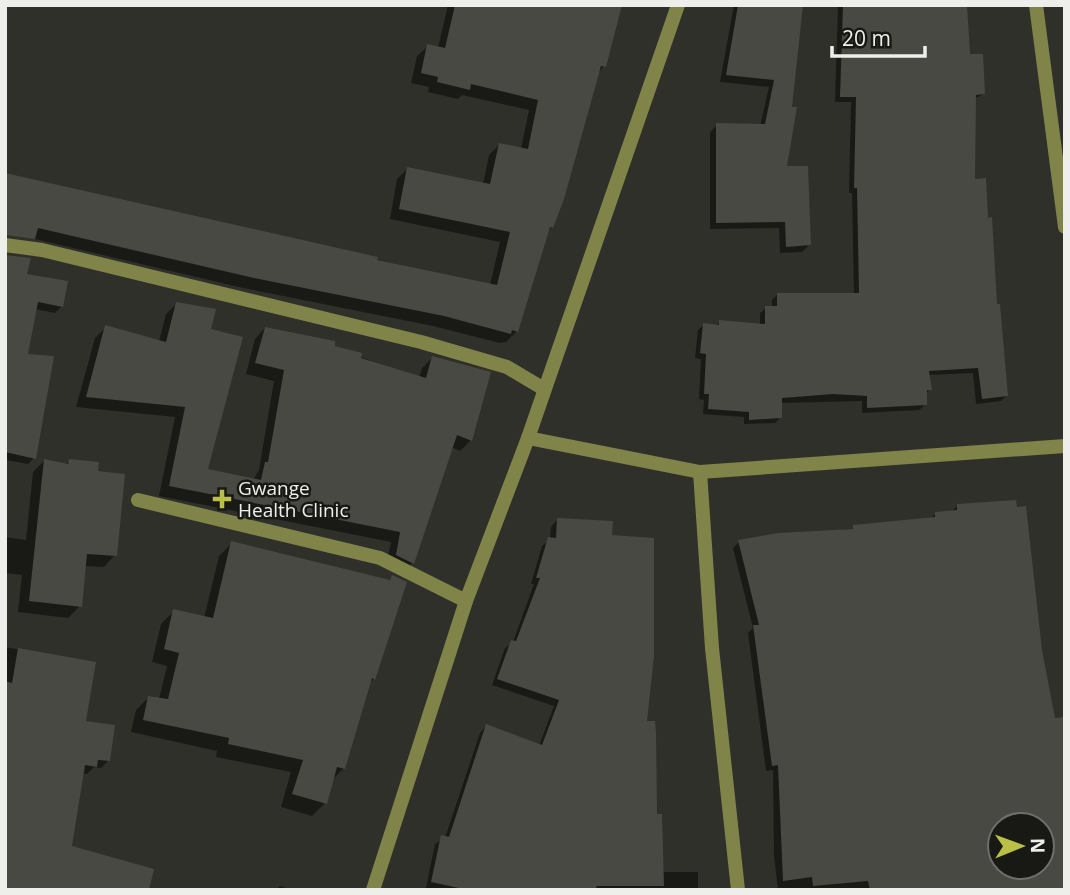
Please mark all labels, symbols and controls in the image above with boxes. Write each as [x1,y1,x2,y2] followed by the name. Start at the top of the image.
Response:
[832,14,925,58] scale bar
[842,24,891,52] text: 20 m
[238,475,349,523] place label: Gwange Health Clinic
[212,489,232,509] marker: Gwange Health Clinic
[986,811,1056,881] north arrow
[1025,838,1051,854] text: N

